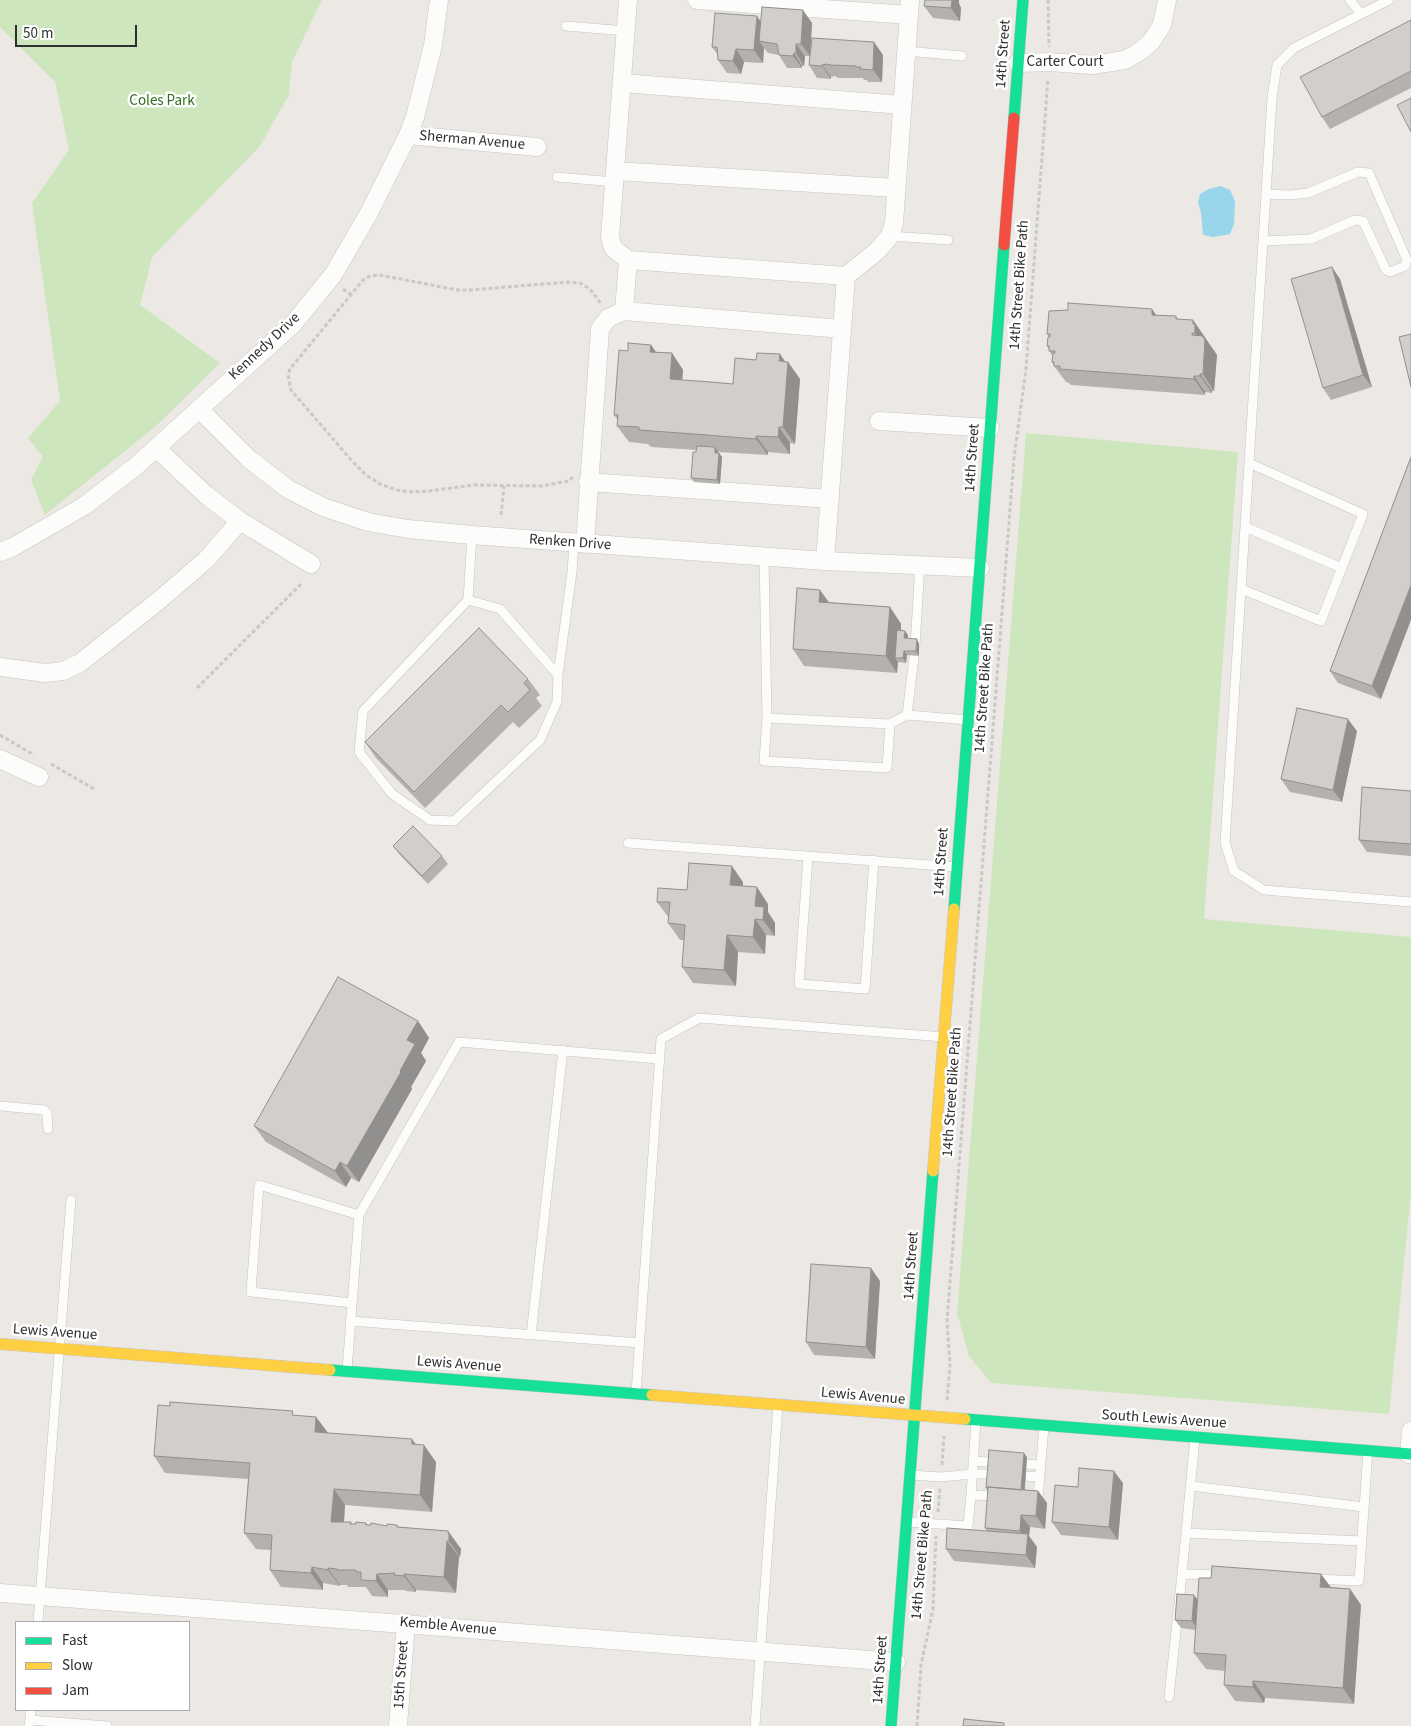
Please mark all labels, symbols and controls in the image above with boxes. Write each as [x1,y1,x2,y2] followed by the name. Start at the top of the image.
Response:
[18,15,140,47] scale bar
[993,19,1015,89] street label: 14th Street
[23,23,53,44] text: 50 m
[1027,54,1103,72] street label: Carter Court
[129,93,195,111] park label: Coles Park
[418,127,526,155] street label: Sherman Avenue
[1006,219,1034,351] street label: 14th Street Bike Path
[226,309,304,385] street label: Kennedy Drive
[962,423,984,493] street label: 14th Street
[528,531,612,555] street label: Renken Drive
[971,622,999,754] street label: 14th Street Bike Path
[931,827,953,897] street label: 14th Street
[939,1026,967,1158] street label: 14th Street Bike Path
[901,1231,923,1301] street label: 14th Street
[12,1321,98,1345] street label: Lewis Avenue
[416,1353,502,1377] street label: Lewis Avenue
[820,1384,906,1410] street label: Lewis Avenue
[1101,1407,1227,1433] street label: South Lewis Avenue
[908,1489,938,1621] street label: 14th Street Bike Path
[399,1614,497,1640] street label: Kemble Avenue
[15,1621,190,1711] legend
[62,1630,88,1651] text: Fast
[870,1635,892,1705] street label: 14th Street
[391,1640,413,1710] street label: 15th Street
[62,1655,93,1676] text: Slow
[62,1680,89,1701] text: Jam

